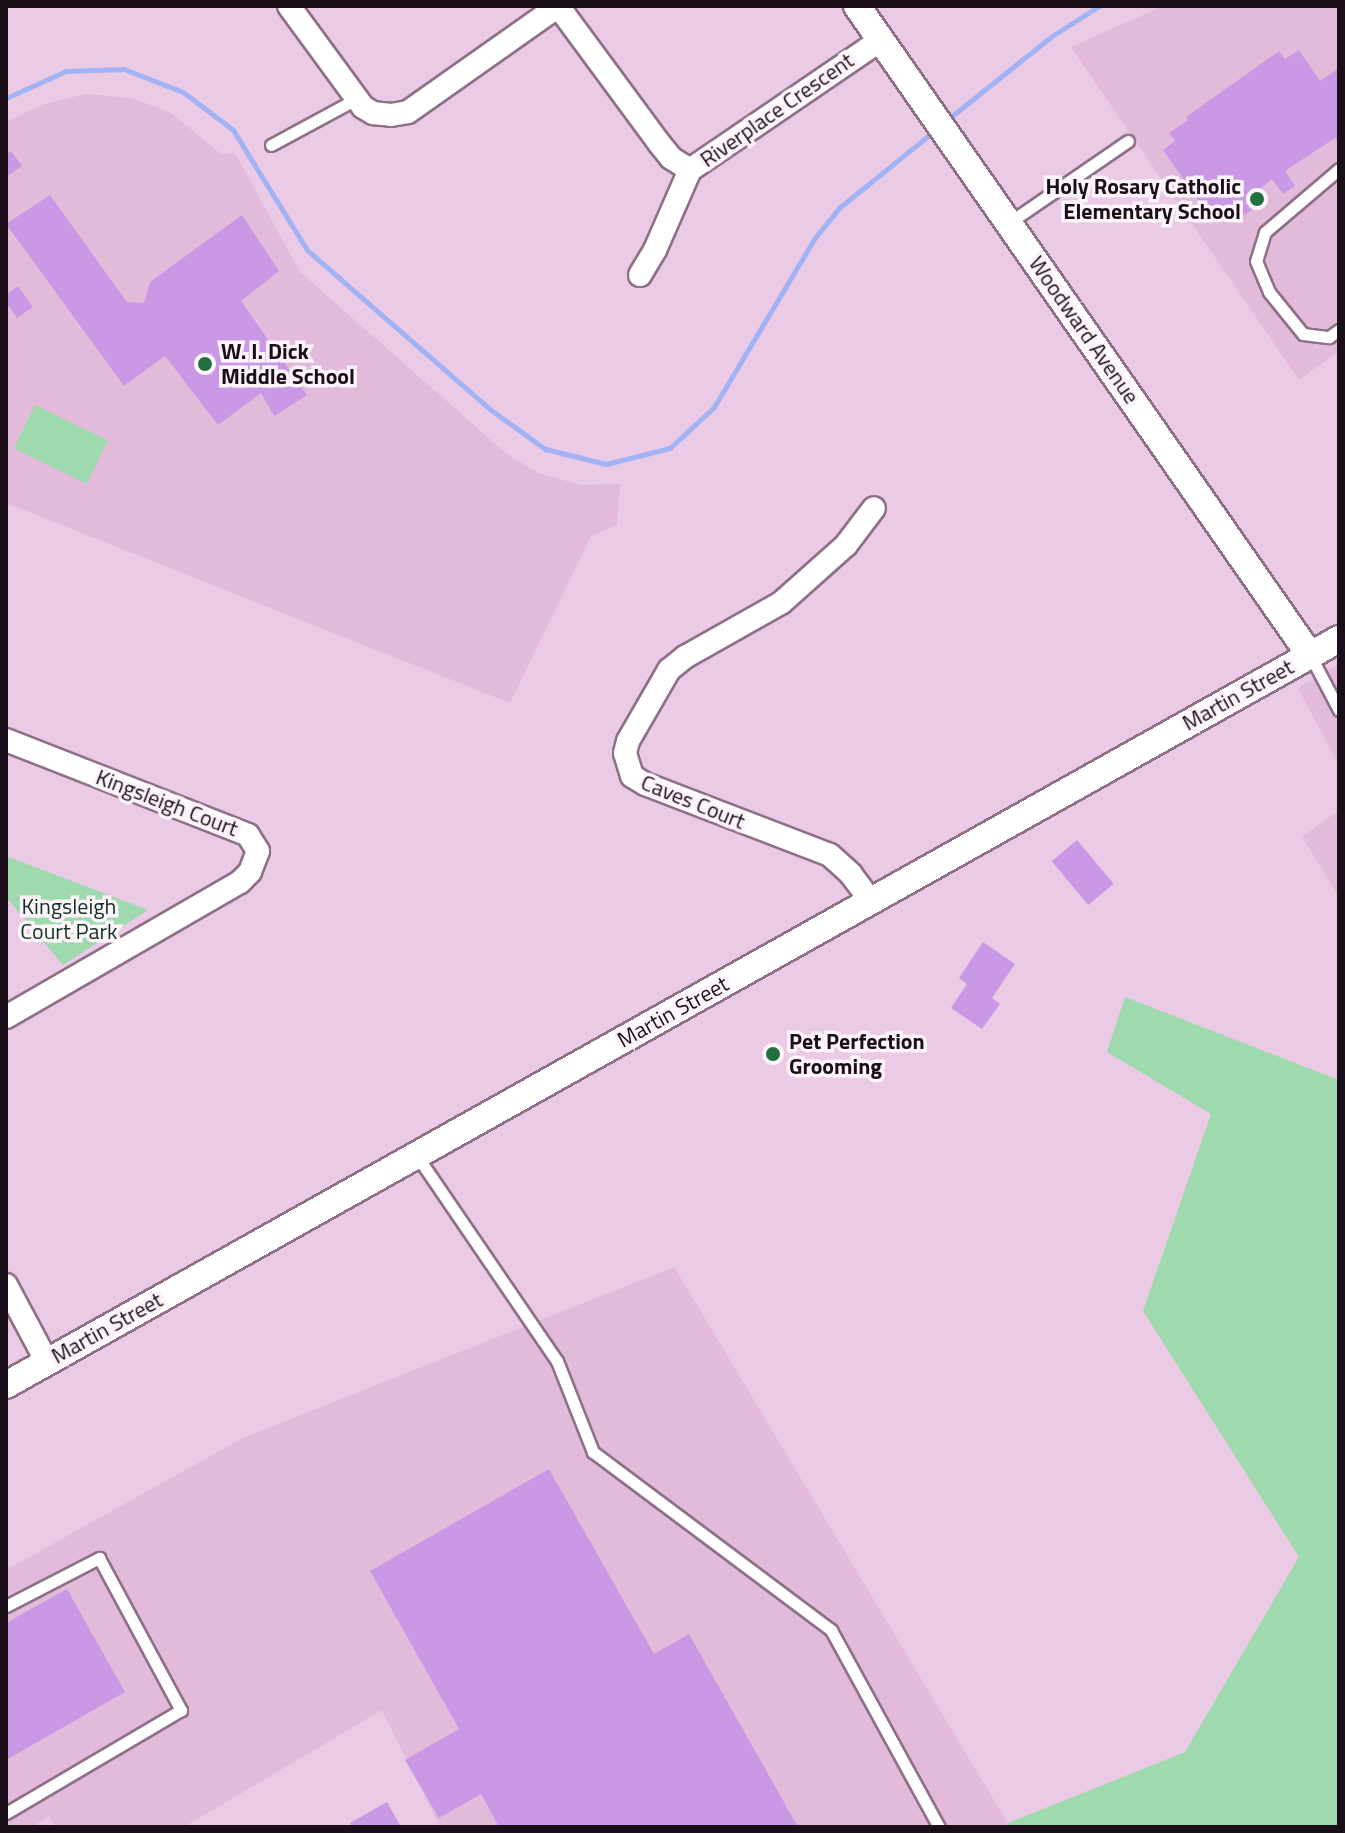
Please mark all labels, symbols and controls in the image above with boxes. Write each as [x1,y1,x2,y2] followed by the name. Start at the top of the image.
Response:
[695,47,859,173] street label: Riverplace Crescent
[1045,173,1241,224] place label: Holy Rosary Catholic Elementary School
[1248,190,1266,208] marker: Holy Rosary Catholic Elementary School
[1023,251,1145,409] street label: Woodward Avenue
[221,338,355,390] place label: W. I. Dick Middle School
[196,355,214,373] marker: W. I. Dick Middle School
[1178,654,1298,736] street label: Martin Street
[92,764,242,842] street label: Kingsleigh Court
[637,769,749,835] street label: Caves Court
[20,893,118,944] park label: Kingsleigh Court Park
[613,971,733,1053] street label: Martin Street
[789,1028,925,1080] place label: Pet Perfection Grooming
[764,1045,782,1063] marker: Pet Perfection Grooming
[47,1287,167,1369] street label: Martin Street

